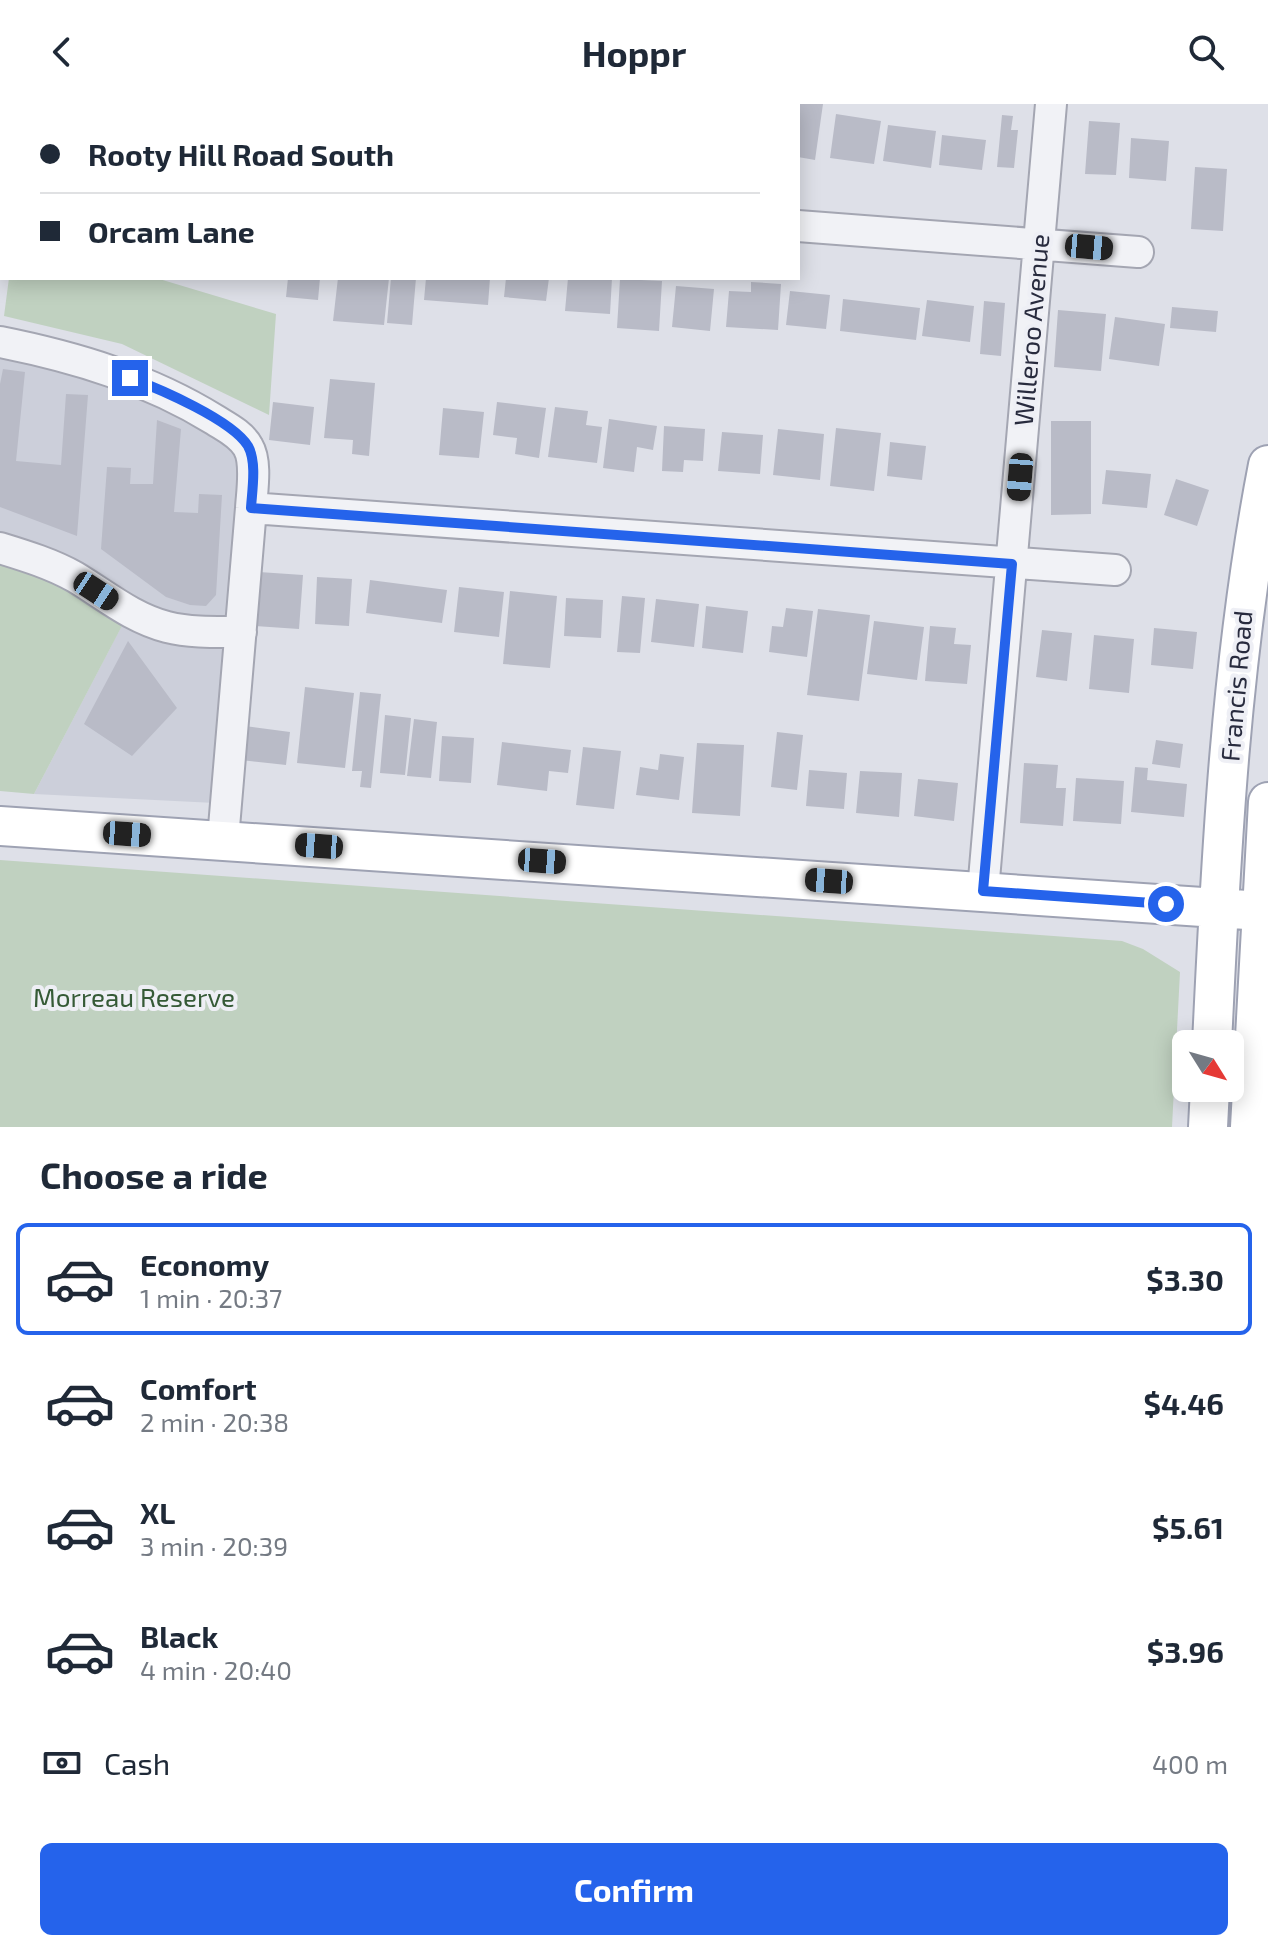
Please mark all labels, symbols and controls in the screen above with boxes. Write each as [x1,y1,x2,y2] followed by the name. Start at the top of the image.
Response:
[40,30,84,74] icon: back
[1184,30,1228,74] icon: search
[582,31,686,74] text: Hoppr
[88,136,394,172] text: Rooty Hill Road South
[88,213,255,249] text: Orcam Lane
[1007,233,1054,427] street label: Willeroo Avenue
[1064,233,1114,261] car
[112,360,148,396] route end
[1006,452,1034,502] car
[69,568,123,614] car
[1213,609,1258,763] street label: Francis Road
[102,820,152,848] car
[294,832,344,860] car
[517,847,567,875] car
[804,867,854,895] car
[1148,886,1184,922] route start
[33,981,235,1012] park label: Morreau Reserve
[1172,1030,1244,1102] north arrow
[1172,1030,1244,1102] map controls
[40,1153,268,1196] text: Choose a ride
[44,1243,116,1315] icon: car
[140,1246,269,1282] text: Economy
[1146,1261,1224,1297] text: $3.30
[140,1282,282,1313] text: 1 min · 20:37
[44,1367,116,1439] icon: car
[140,1370,257,1406] text: Comfort
[1143,1385,1224,1421] text: $4.46
[140,1406,289,1437] text: 2 min · 20:38
[44,1491,116,1563] icon: car
[140,1494,175,1530] text: XL
[1152,1509,1224,1545] text: $5.61
[140,1530,288,1561] text: 3 min · 20:39
[44,1615,116,1687] icon: car
[140,1618,218,1654] text: Black
[1147,1633,1224,1669] text: $3.96
[140,1654,292,1685] text: 4 min · 20:40
[40,1741,84,1785] icon: cash
[104,1745,170,1781] text: Cash
[1152,1748,1228,1779] text: 400 m
[40,1843,1228,1935] button: Confirm

